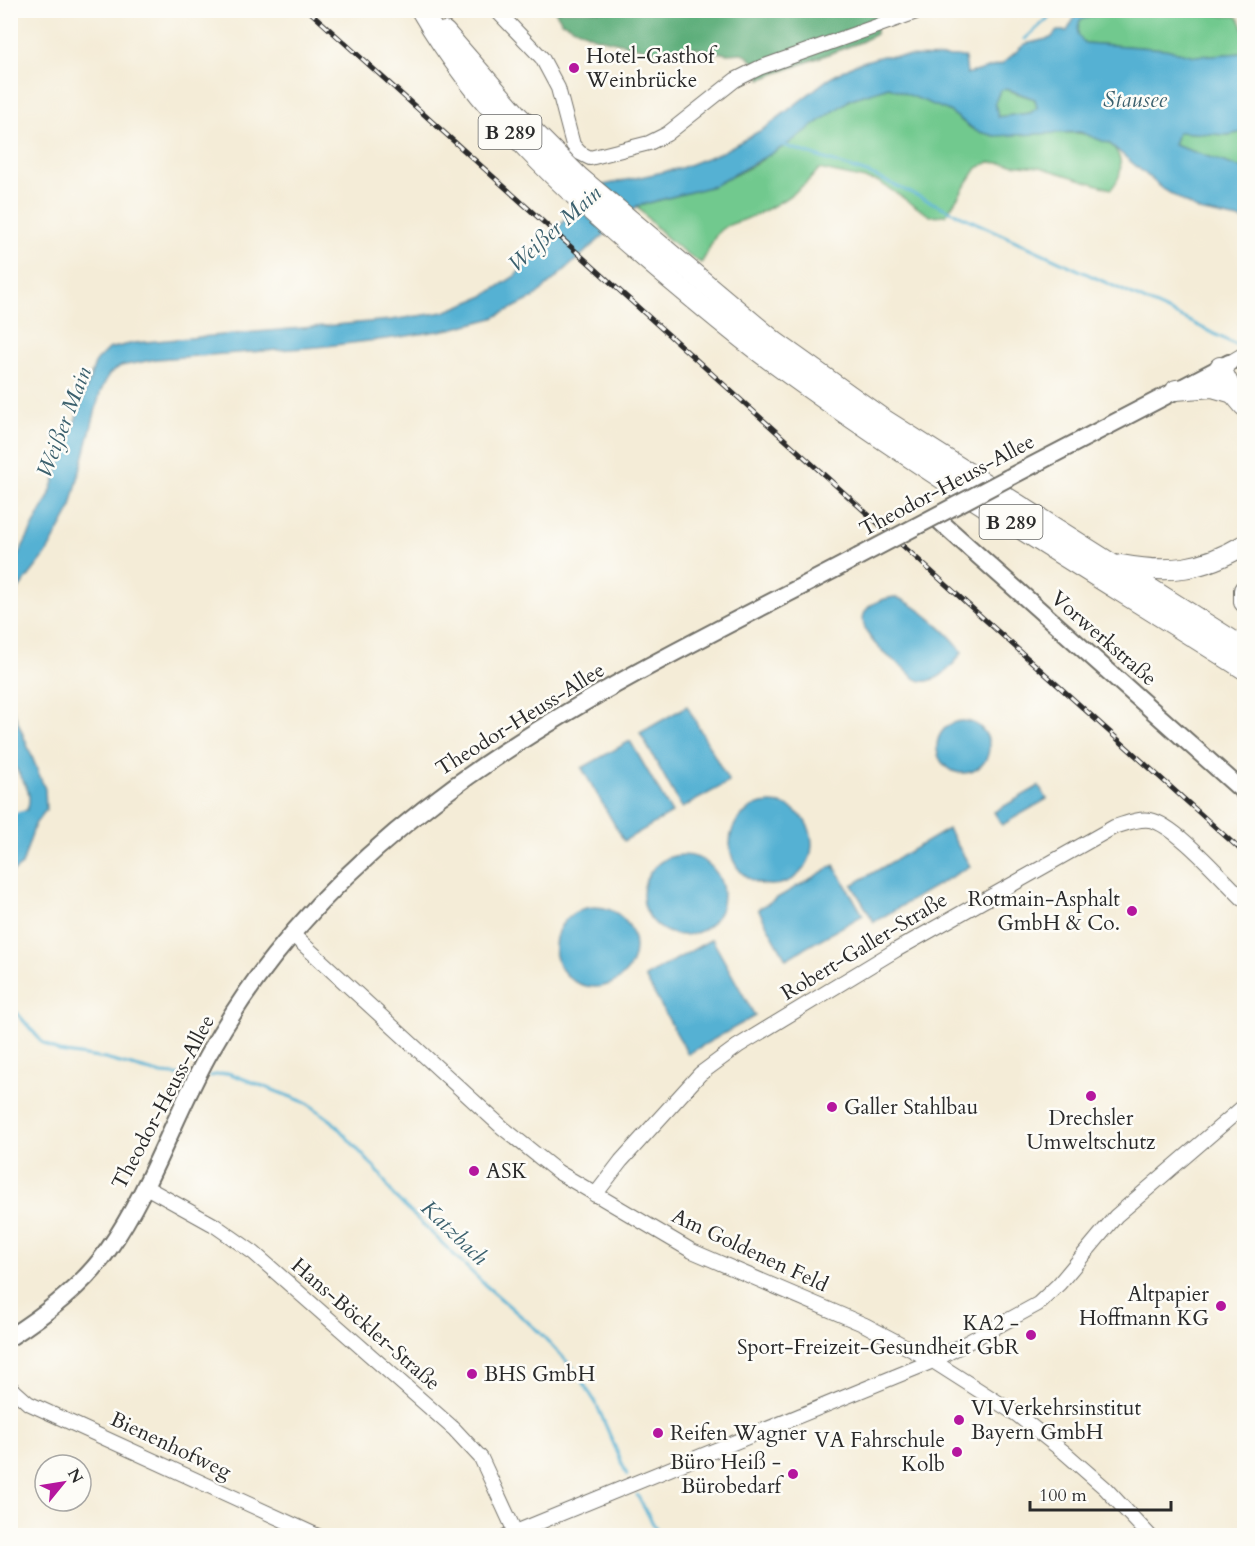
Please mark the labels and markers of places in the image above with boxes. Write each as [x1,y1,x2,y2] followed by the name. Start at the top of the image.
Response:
[585,42,718,95] place label: Hotel-Gasthof Weinbrücke
[567,61,581,75] marker: Hotel-Gasthof Weinbrücke
[968,885,1120,938] place label: Rotmain-Asphalt GmbH & Co.
[1125,904,1139,918] marker: Rotmain-Asphalt GmbH & Co.
[1084,1089,1098,1103] marker: Drechsler Umweltschutz
[844,1093,978,1122] place label: Galler Stahlbau
[825,1100,839,1114] marker: Galler Stahlbau
[1027,1104,1156,1157] place label: Drechsler Umweltschutz
[486,1157,527,1186] place label: ASK
[467,1164,481,1178] marker: ASK
[1079,1280,1209,1333] place label: Altpapier Hoffmann KG
[1214,1299,1228,1313] marker: Altpapier Hoffmann KG
[737,1309,1019,1362] place label: KA2 - Sport-Freizeit-Gesundheit GbR
[1024,1328,1038,1342] marker: KA2 - Sport-Freizeit-Gesundheit GbR
[484,1360,595,1389] place label: BHS GmbH
[465,1367,479,1381] marker: BHS GmbH
[971,1394,1141,1447] place label: VI Verkehrsinstitut Bayern GmbH
[952,1413,966,1427] marker: VI Verkehrsinstitut Bayern GmbH
[670,1419,807,1448] place label: Reifen Wagner
[651,1426,665,1440] marker: Reifen Wagner
[814,1426,945,1479] place label: VA Fahrschule Kolb
[950,1445,964,1459] marker: VA Fahrschule Kolb
[670,1448,785,1501] place label: Büro Heiß - Bürobedarf
[786,1467,800,1481] marker: Büro Heiß - Bürobedarf

